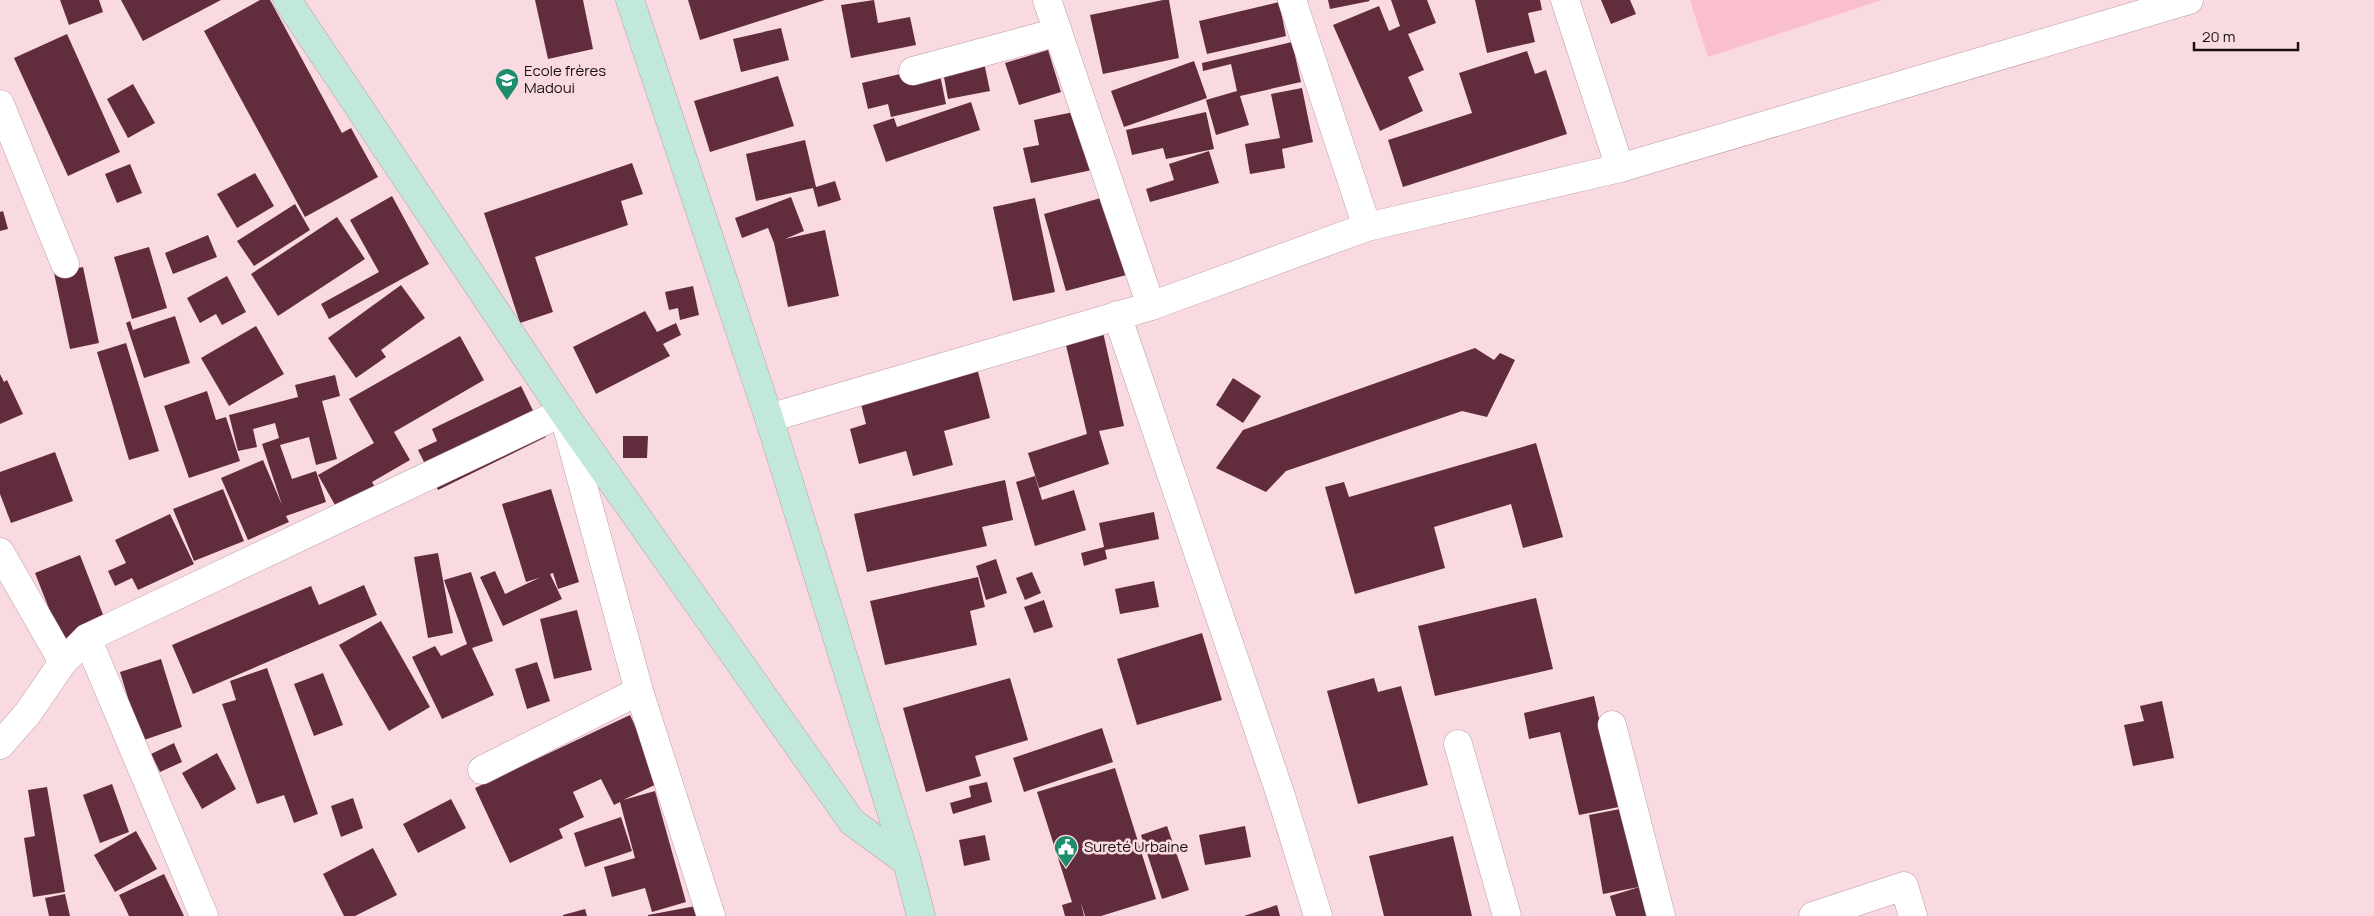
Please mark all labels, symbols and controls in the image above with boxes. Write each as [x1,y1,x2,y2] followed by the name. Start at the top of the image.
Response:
[2194,20,2298,52] scale bar
[2202,26,2235,47] text: 20 m
[524,60,606,98] place label: Ecole frères Madoui
[494,67,520,101] school or university icon: Ecole frères Madoui
[1053,834,1079,868] public building icon: Sureté Urbaine
[1084,836,1188,857] place label: Sureté Urbaine

